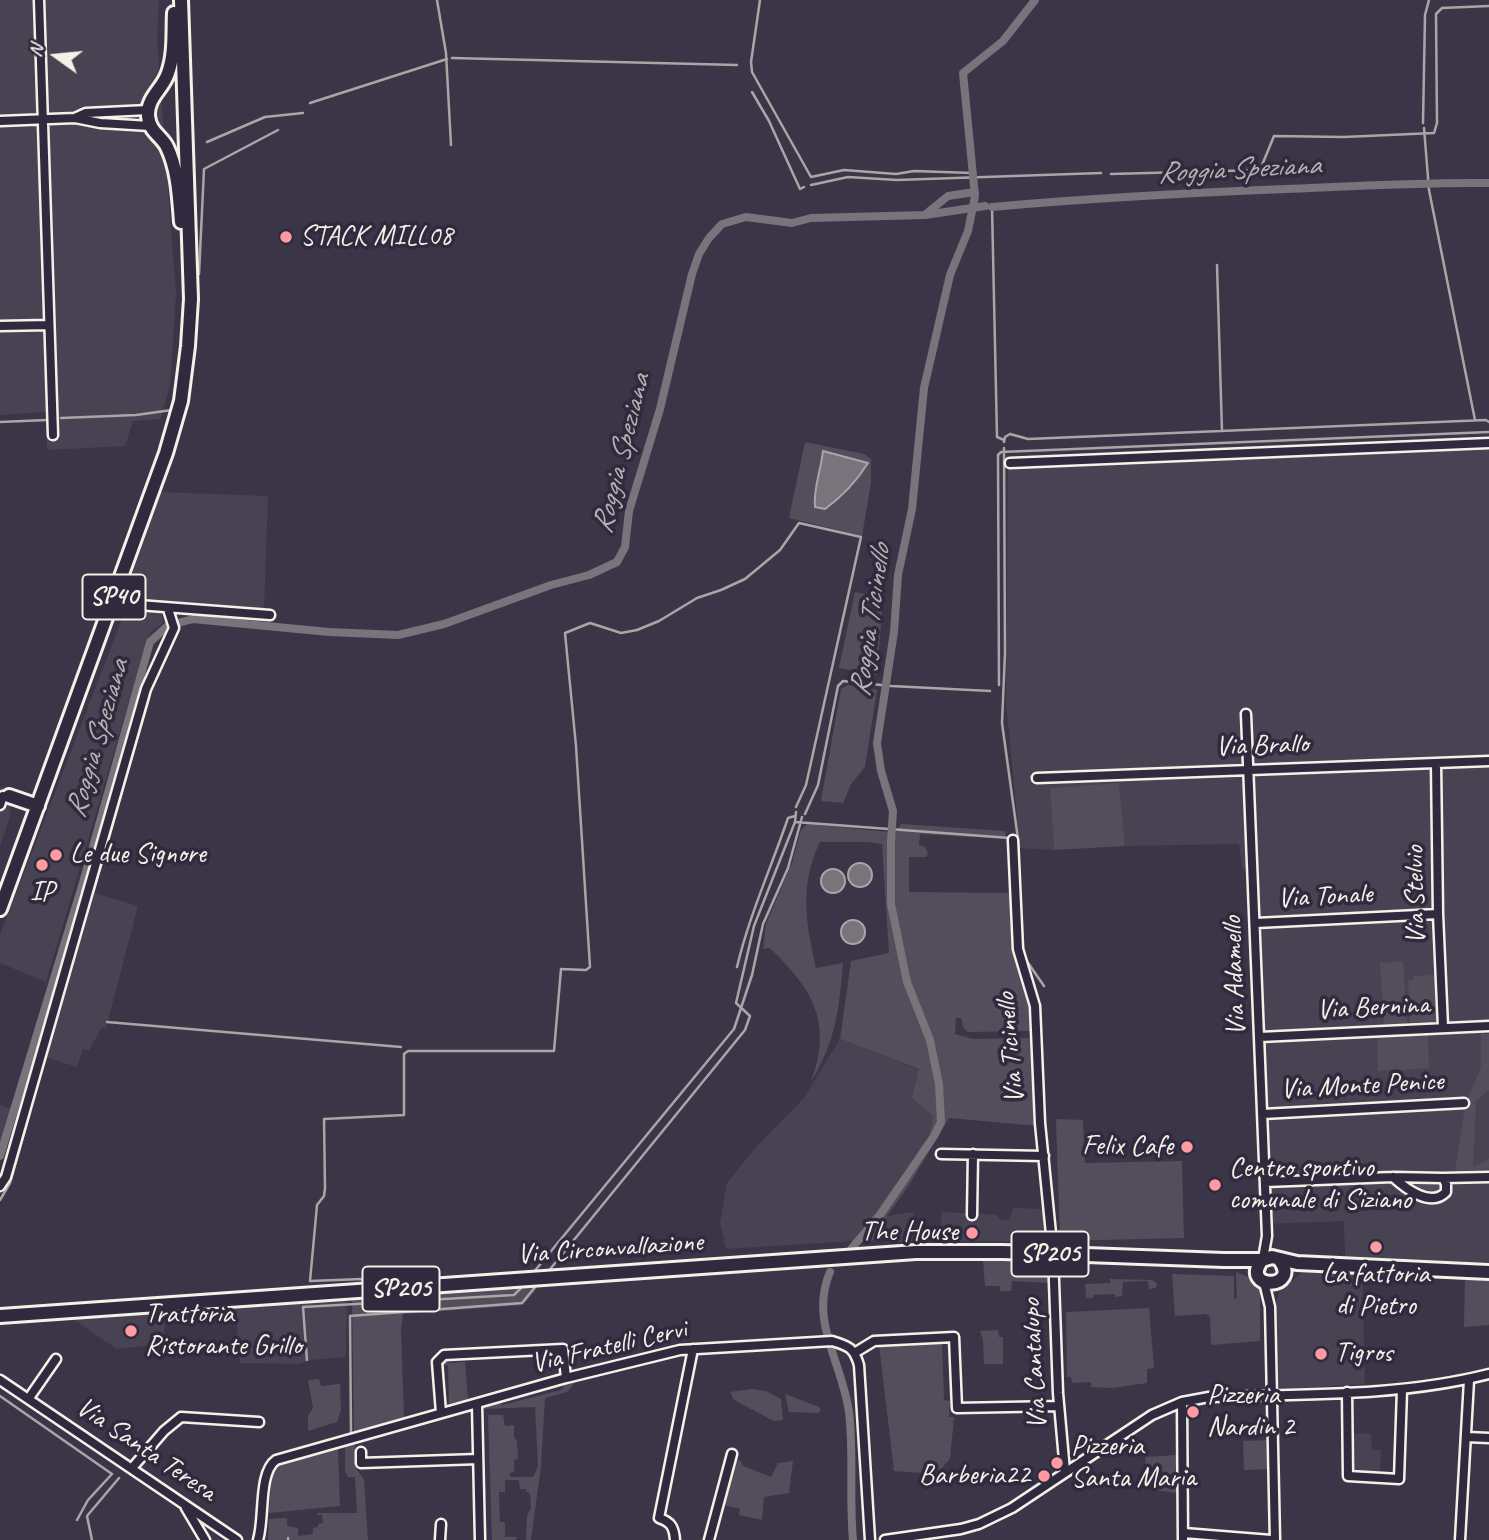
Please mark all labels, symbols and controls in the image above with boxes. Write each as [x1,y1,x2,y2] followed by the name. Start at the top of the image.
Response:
[21,21,91,91] north arrow
[23,42,49,59] text: N
[1157,148,1321,192] water label: Roggia Speziana
[300,220,453,254] place label: STACK MILL08
[278,229,294,245] marker: STACK MILL08
[585,371,659,537] water label: Roggia Speziana
[843,543,899,699] water label: Roggia Ticinello
[82,575,146,620] road number: SP40
[58,656,138,822] water label: Roggia Speziana
[1215,728,1309,764] street label: Via Brallo
[70,838,206,872] place label: Le due Signore
[1398,845,1434,945] street label: Via Stelvio
[48,847,64,863] marker: Le due Signore
[34,857,50,873] marker: IP
[30,876,54,910] place label: IP
[1277,878,1373,916] street label: Via Tonale
[1216,916,1254,1036] street label: Via Adamello
[1316,988,1430,1028] street label: Via Bernina
[989,991,1033,1105] street label: Via Ticinello
[1280,1065,1444,1107] street label: Via Monte Penice
[1082,1130,1173,1164] place label: Felix Cafe
[1179,1139,1195,1155] marker: Felix Cafe
[1229,1152,1411,1218] place label: Centro sportivo comunale di Siziano
[1207,1177,1223,1193] marker: Centro sportivo comunale di Siziano
[861,1216,958,1250] place label: The House
[964,1225,980,1241] marker: The House
[516,1226,704,1272] street label: Via Circonvallazione
[1012,1232,1088,1276] road number: SP205
[1368,1239,1384,1255] marker: La fattoria di Pietro
[1322,1258,1430,1324] place label: La fattoria di Pietro
[362,1266,440,1312] road number: SP205
[145,1298,302,1364] place label: Trattoria Ristorante Grillo
[1015,1298,1055,1430] street label: Via Cantalupo
[528,1313,690,1381] street label: Via Fratelli Cervi
[123,1323,139,1339] marker: Trattoria Ristorante Grillo
[1335,1337,1393,1371] place label: Tigros
[1313,1346,1329,1362] marker: Tigros
[1207,1379,1294,1445] place label: Pizzeria Nardin 2
[69,1391,223,1509] street label: Via Santa Teresa
[1185,1404,1201,1420] marker: Pizzeria Nardin 2
[1071,1430,1196,1496] place label: Pizzeria Santa Maria
[1049,1455,1065,1471] marker: Pizzeria Santa Maria
[919,1459,1030,1493] place label: Barberia22
[1036,1468,1052,1484] marker: Barberia22

